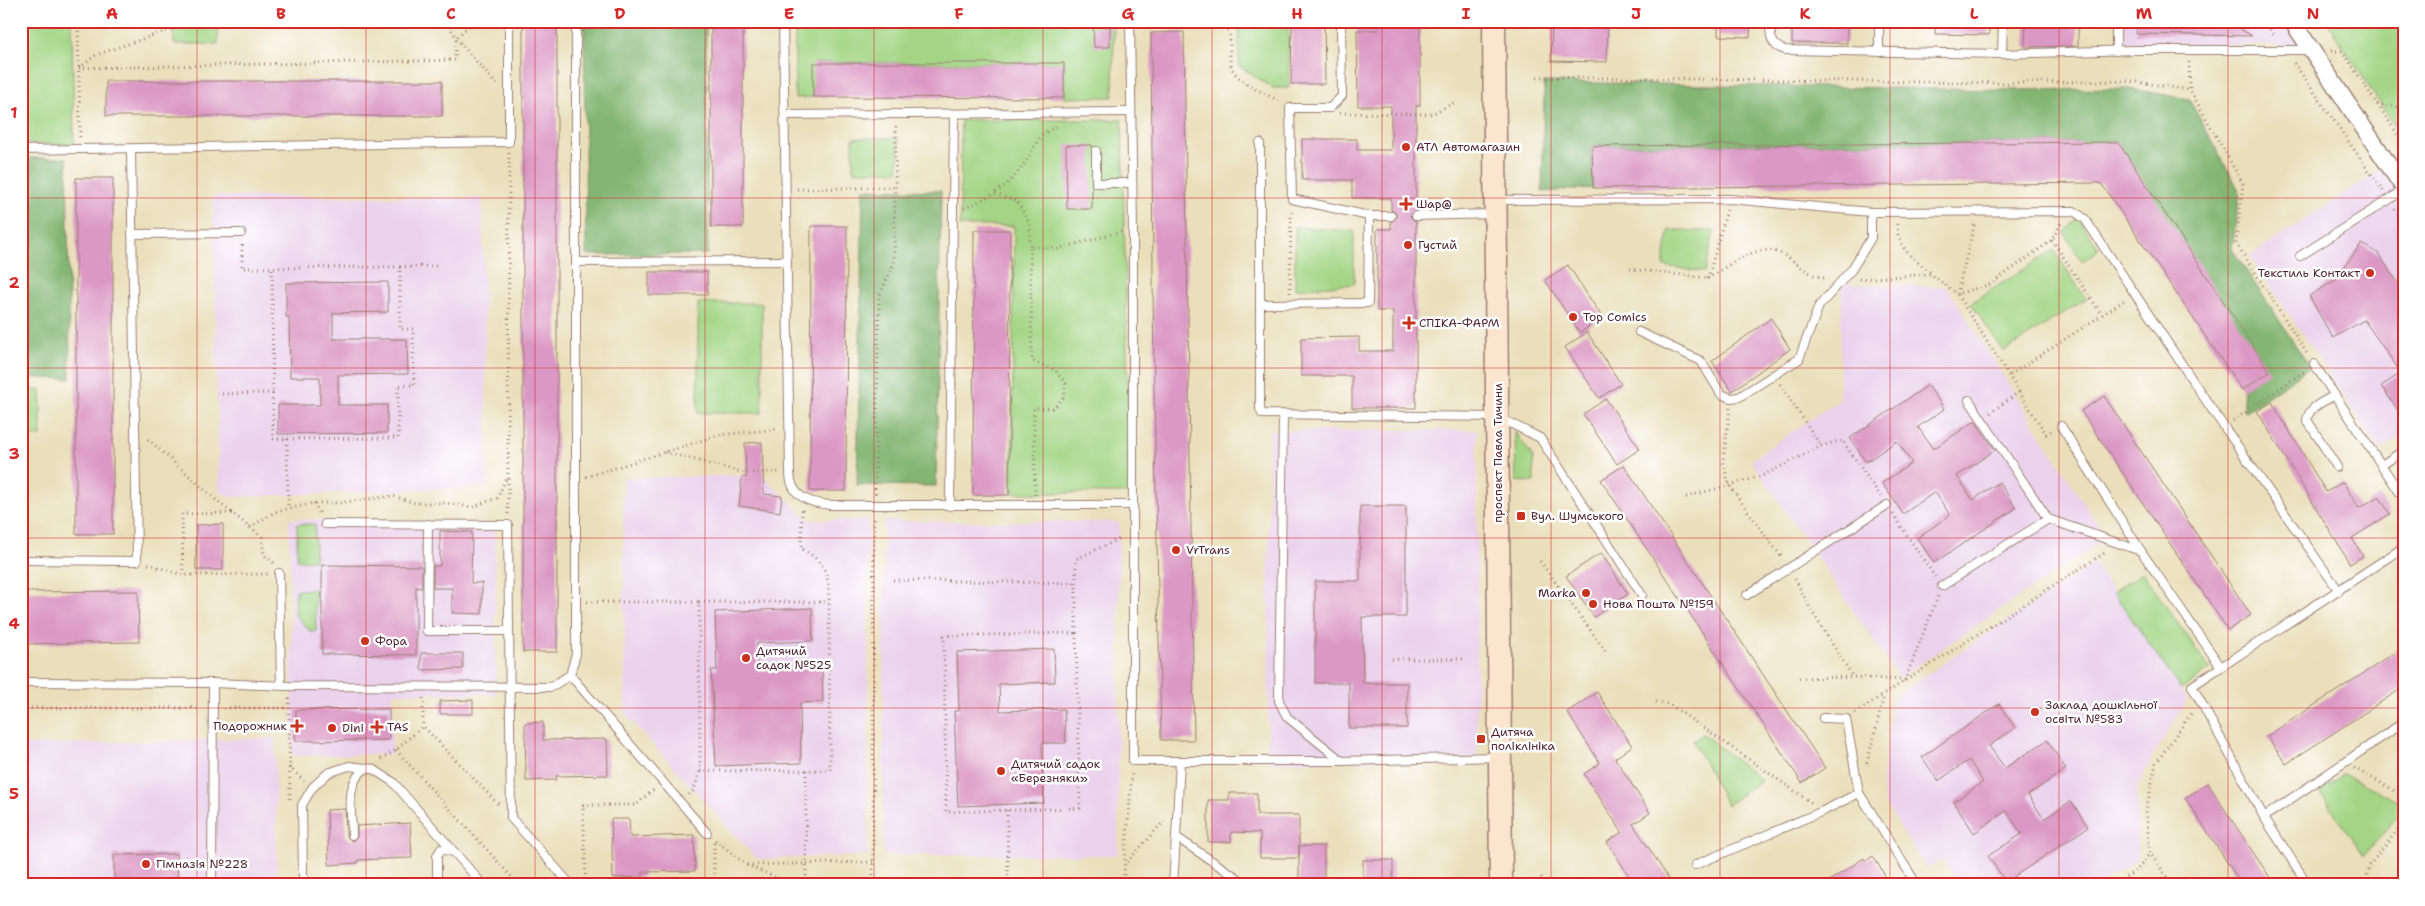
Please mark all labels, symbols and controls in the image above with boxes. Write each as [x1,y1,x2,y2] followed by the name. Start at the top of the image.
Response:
[106,3,118,24] text: A
[276,3,286,24] text: B
[446,3,456,24] text: C
[614,3,626,24] text: D
[784,3,794,24] text: E
[954,3,964,24] text: F
[1122,3,1135,24] text: G
[1291,3,1303,24] text: H
[1462,3,1471,24] text: I
[1631,3,1641,24] text: J
[1800,3,1811,24] text: K
[1970,3,1979,24] text: L
[2136,3,2153,24] text: M
[2307,3,2319,24] text: N
[10,102,18,123] text: 1
[1416,139,1520,155] place label: АТЛ Автомагазин
[1400,141,1412,153] marker: АТЛ Автомагазин
[1416,196,1452,212] place label: Шар@
[1400,198,1412,210] marker: Шар@
[1418,237,1457,253] place label: Густий
[1402,239,1414,251] marker: Густий
[2258,265,2361,281] place label: Текстиль Контакт
[2364,267,2376,279] marker: Текстиль Контакт
[8,272,20,293] text: 2
[1583,309,1647,325] place label: Top Comics
[1567,311,1579,323] marker: Top Comics
[1419,315,1500,331] place label: СПІКА-ФАРМ
[1403,317,1415,329] marker: СПІКА-ФАРМ
[1490,383,1506,523] street label: проспект Павла Тичини
[8,443,20,464] text: 3
[1531,508,1624,524] place label: Вул. Шумського
[1515,510,1527,522] marker: Вул. Шумського
[1186,542,1230,558] place label: VrTrans
[1170,544,1182,556] marker: VrTrans
[1538,585,1577,601] place label: Marka
[1580,587,1592,599] marker: Marka
[1603,596,1714,612] place label: Нова Пошта №159
[1587,598,1599,610] marker: Нова Пошта №159
[8,613,20,634] text: 4
[375,633,408,649] place label: Фора
[359,635,371,647] marker: Фора
[756,643,831,673] place label: Дитячий садок №525
[740,652,752,664] marker: Дитячий садок №525
[2045,697,2158,727] place label: Заклад дошкільної освіти №583
[2029,706,2041,718] marker: Заклад дошкільної освіти №583
[213,718,288,734] place label: Подорожник
[387,719,409,735] place label: TAS
[291,720,303,732] marker: Подорожник
[342,720,364,736] place label: Dini
[371,721,383,733] marker: TAS
[326,722,338,734] marker: Dini
[1491,724,1556,754] place label: Дитяча поліклініка
[1475,733,1487,745] marker: Дитяча поліклініка
[1011,756,1101,786] place label: Дитячий садок «Березняки»
[995,765,1007,777] marker: Дитячий садок «Березняки»
[9,783,19,804] text: 5
[156,856,248,872] place label: Гімназія №228
[140,858,152,870] marker: Гімназія №228

